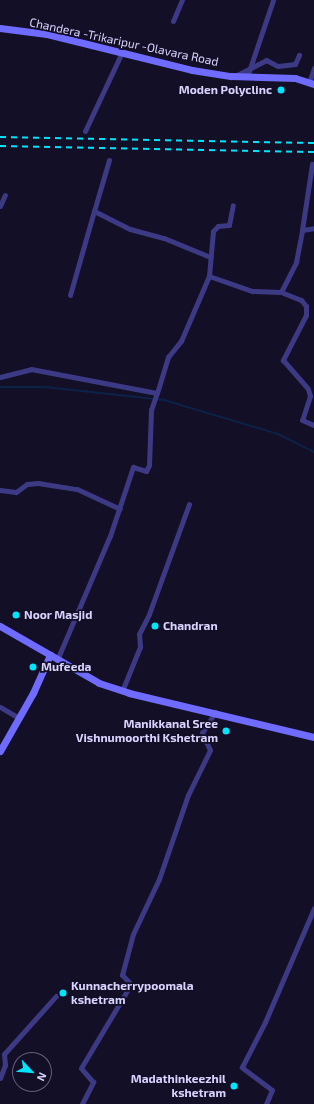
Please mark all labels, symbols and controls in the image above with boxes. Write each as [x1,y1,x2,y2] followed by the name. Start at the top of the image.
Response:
[28,15,220,69] street label: Chandera -Trikaripur -Olavara Road
[179,83,272,97] place label: Moden Polyclinc
[275,84,287,96] marker: Moden Polyclinc
[24,608,93,622] place label: Noor Masjid
[11,610,21,620] marker: Noor Masjid
[163,619,218,633] place label: Chandran
[150,621,160,631] marker: Chandran
[41,660,91,674] place label: Mufeeda
[28,662,38,672] marker: Mufeeda
[76,717,218,745] place label: Manikkanal Sree Vishnumoorthi Kshetram
[221,726,231,736] marker: Manikkanal Sree Vishnumoorthi Kshetram
[71,979,194,1007] place label: Kunnacherrypoomala kshetram
[58,988,68,998] marker: Kunnacherrypoomala kshetram
[12,1052,52,1092] north arrow
[35,1071,50,1083] text: N
[131,1072,226,1100] place label: Madathinkeezhil kshetram
[229,1081,239,1091] marker: Madathinkeezhil kshetram

